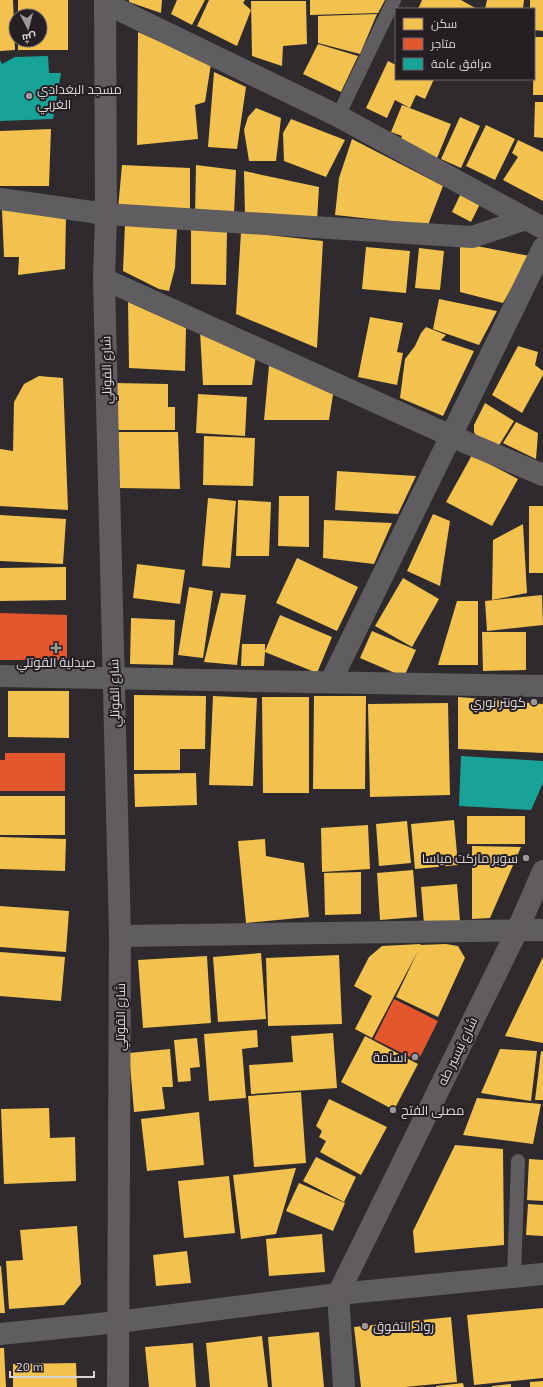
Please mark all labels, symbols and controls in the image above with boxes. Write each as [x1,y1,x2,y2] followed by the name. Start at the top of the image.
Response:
[8,8,48,48] north arrow
[395,8,535,80] legend
[431,16,457,31] text: سكن
[21,30,37,46] text: ش
[430,36,456,51] text: متاجر
[431,56,492,71] text: مرافق عامة
[37,81,122,115] place label: مسجد البغدادي الغربي
[24,91,34,101] marker: مسجد البغدادي الغربي
[97,336,118,404] street label: شارع القوتلي
[51,643,61,653] marker: صيدلية القوتلي
[16,654,96,673] place label: صيدلية القوتلي
[105,659,126,727] street label: شارع القوتلي
[470,694,526,713] place label: كونتر نوري
[529,697,539,707] marker: كونتر نوري
[422,850,518,866] place label: سوبر ماركت مياسا
[521,853,531,863] marker: سوبر ماركت مياسا
[112,983,131,1051] street label: شارع القوتلي
[434,1014,481,1088] street label: شارع تيسير طه
[373,1049,407,1065] place label: اسامة
[410,1052,420,1062] marker: اسامة
[401,1102,464,1119] place label: مصلى الفتح
[388,1105,398,1115] marker: مصلى الفتح
[373,1318,434,1334] place label: رواد التفوق
[360,1321,370,1331] marker: رواد التفوق
[10,1353,94,1379] scale bar
[16,1359,43,1373] text: 20 m

